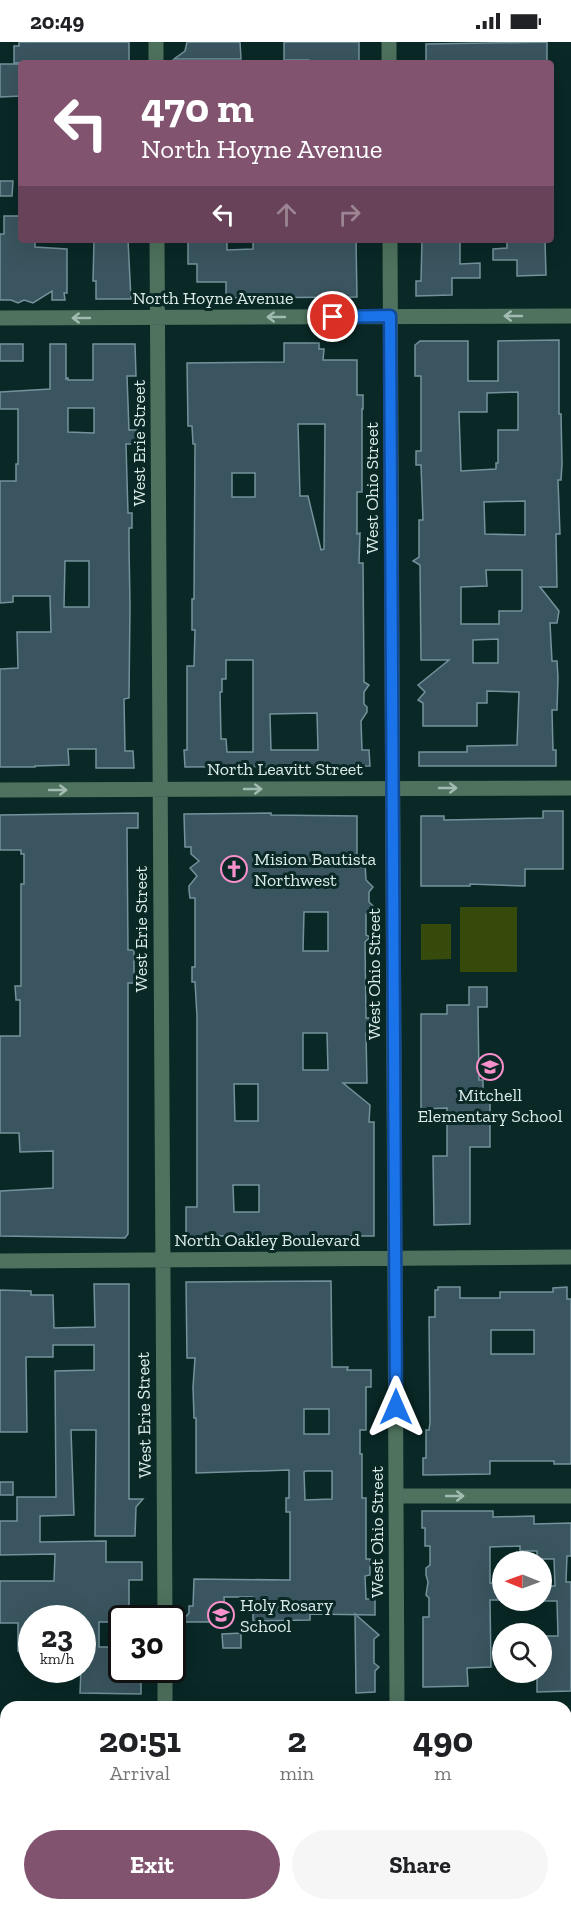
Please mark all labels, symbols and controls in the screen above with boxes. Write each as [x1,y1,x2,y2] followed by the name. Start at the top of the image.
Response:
[30,8,84,35] text: 20:49
[141,82,254,133] text: 470 m
[42,84,120,162] icon: left
[141,133,383,165] text: North Hoyne Avenue
[207,198,240,231] icon: left
[270,198,303,231] icon: ahead
[333,198,366,231] icon: right
[132,287,294,309] street label: North Hoyne Avenue
[307,291,358,342] pin
[316,300,349,333] icon: arrive
[503,310,523,322] one-way arrow
[266,311,286,323] one-way arrow
[71,312,91,324] one-way arrow
[128,380,150,506] street label: West Erie Street
[361,422,383,554] street label: West Ohio Street
[207,758,363,780] street label: North Leavitt Street
[438,782,458,794] one-way arrow
[243,783,263,795] one-way arrow
[48,784,68,795] one-way arrow
[254,848,376,891] place label: Mision Bautista Northwest
[219,854,249,884] church icon: Mision Bautista Northwest
[130,866,152,992] street label: West Erie Street
[363,908,385,1040] street label: West Ohio Street
[475,1052,505,1082] school or university icon: Mitchell Elementary School
[417,1084,563,1127] place label: Mitchell Elementary School
[174,1229,360,1251] street label: North Oakley Boulevard
[132,1351,156,1478] street label: West Erie Street
[364,1375,428,1439] position arrow
[366,1466,388,1598] street label: West Ohio Street
[444,1490,464,1502] one-way arrow
[492,1551,552,1611] north arrow
[492,1551,552,1683] map controls
[240,1594,334,1637] place label: Holy Rosary School
[206,1600,236,1630] school or university icon: Holy Rosary School
[108,1605,186,1683] speed limit sign: 30
[41,1619,73,1655] text: 23
[492,1623,552,1683] button: search
[40,1650,74,1668] text: km/h
[99,1718,181,1761] text: 20:51
[287,1718,307,1761] text: 2
[413,1718,473,1761] text: 490
[110,1761,170,1785] text: Arrival
[280,1761,314,1785] text: min
[434,1761,452,1785] text: m
[24,1830,280,1899] button: Exit
[292,1830,548,1899] button: Share

